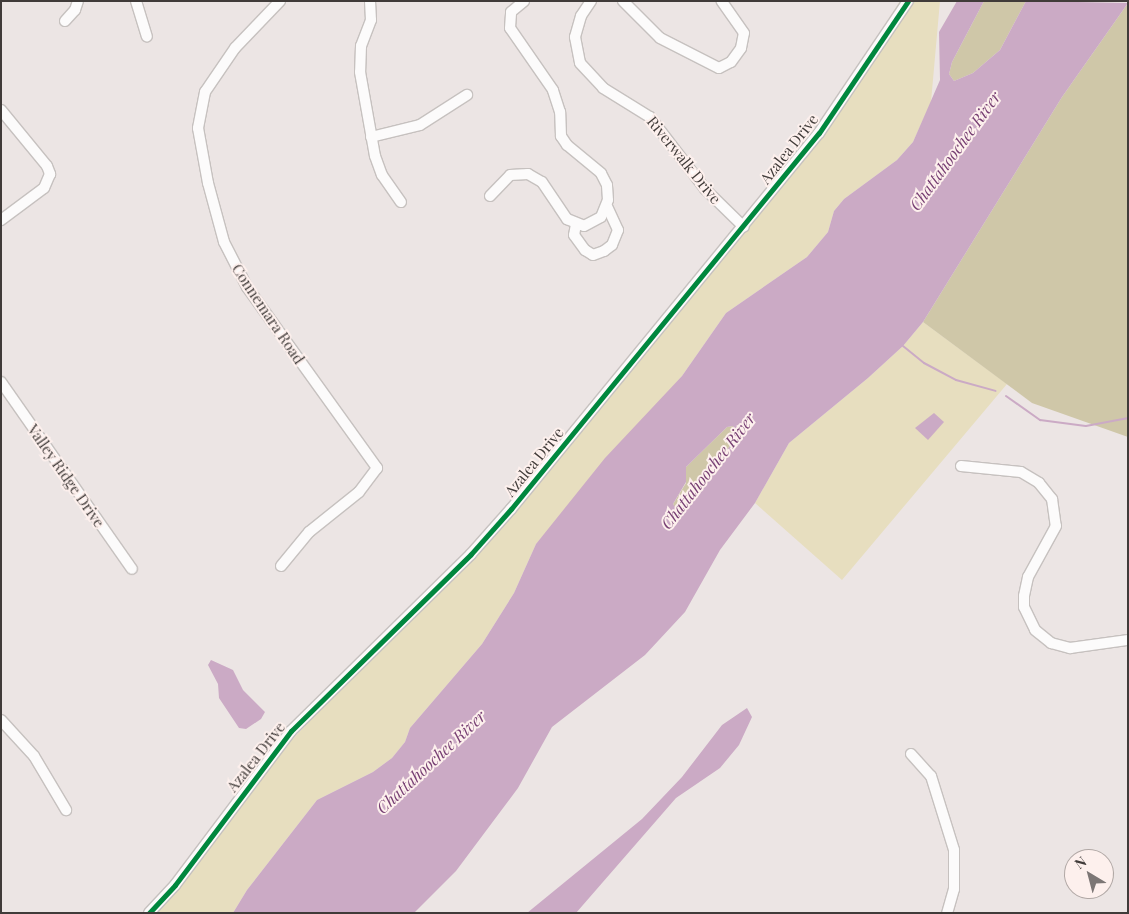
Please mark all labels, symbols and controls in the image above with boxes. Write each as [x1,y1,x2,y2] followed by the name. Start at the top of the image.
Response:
[906,88,1004,214] water label: Chattahoochee River
[756,110,822,188] street label: Azalea Drive
[643,113,725,207] street label: Riverwalk Drive
[228,261,308,367] street label: Connemara Road
[657,409,759,533] water label: Chattahoochee River
[24,421,108,531] street label: Valley Ridge Drive
[501,424,567,500] street label: Azalea Drive
[373,707,489,817] water label: Chattahoochee River
[223,718,289,796] street label: Azalea Drive
[1064,849,1114,899] north arrow
[1071,852,1090,873] text: N

